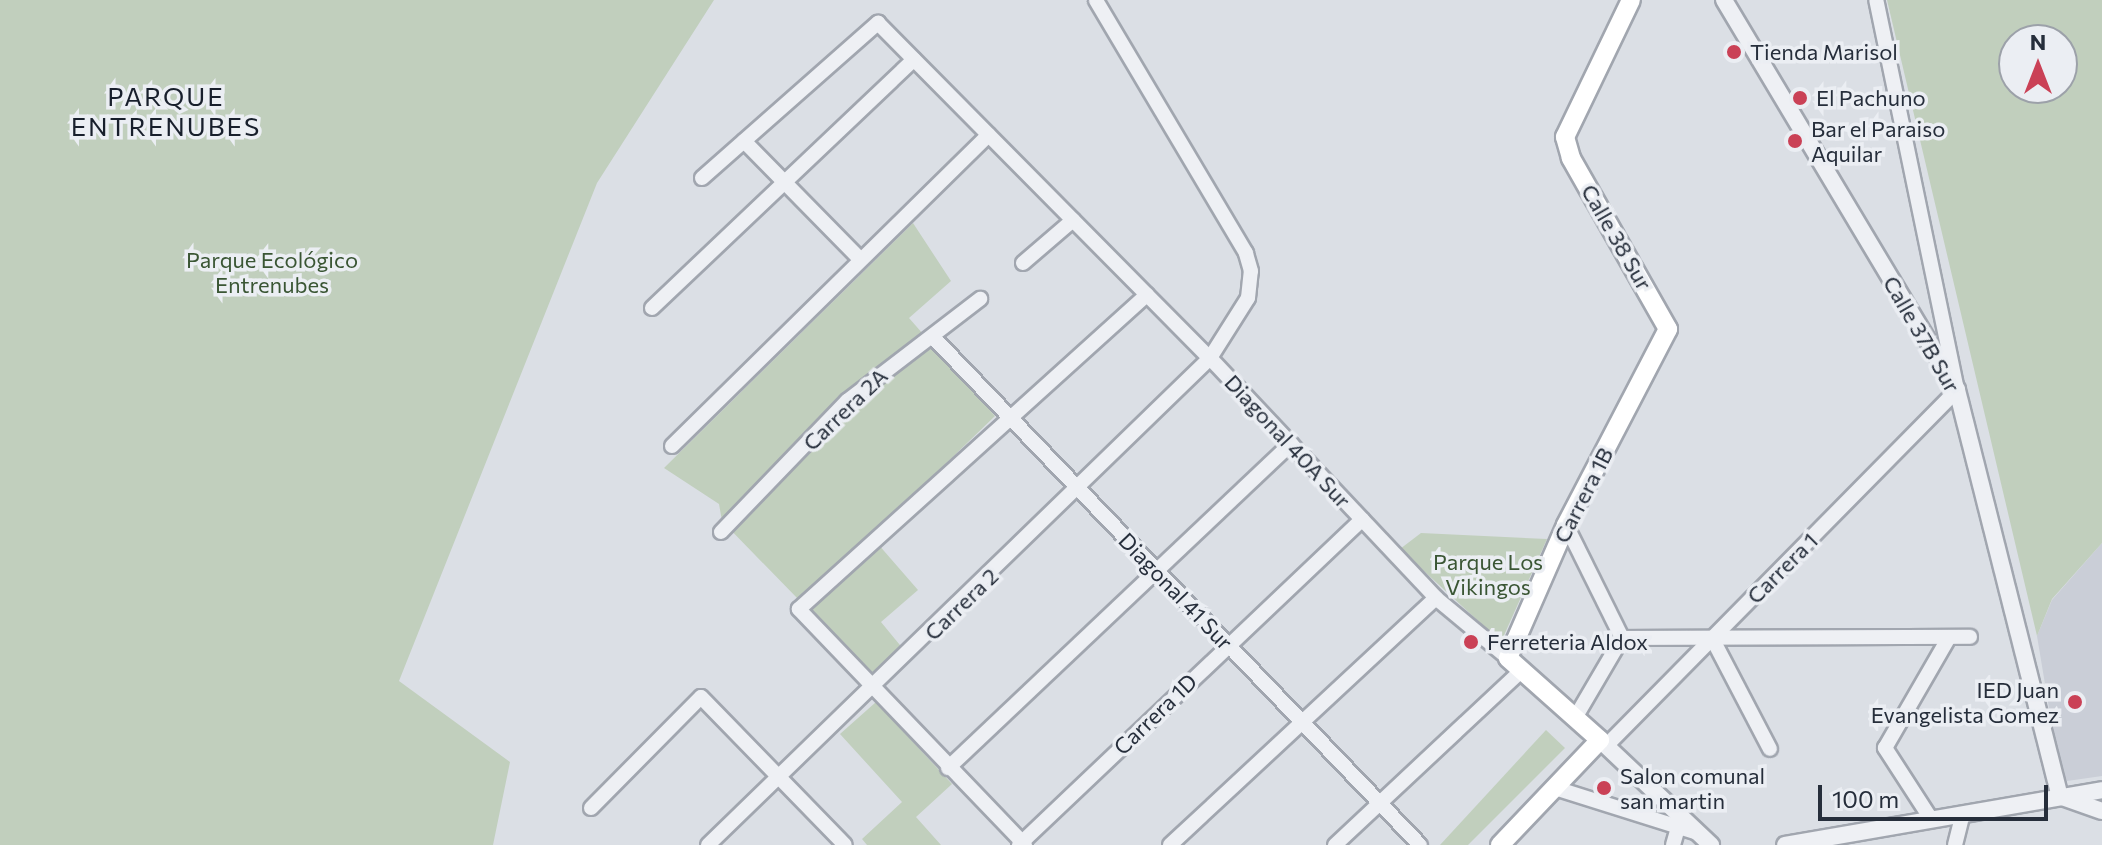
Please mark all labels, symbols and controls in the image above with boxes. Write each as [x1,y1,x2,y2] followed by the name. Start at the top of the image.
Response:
[1998,24,2078,104] north arrow
[2030,28,2046,55] text: N
[1750,39,1898,65] place label: Tienda Marisol
[1725,43,1743,61] marker: Tienda Marisol
[71,80,261,142] district label: PARQUE ENTRENUBES
[1816,85,1926,111] place label: El Pachuno
[1791,89,1809,107] marker: El Pachuno
[1811,115,1945,166] place label: Bar el Paraiso Aquilar
[1786,132,1804,150] marker: Bar el Paraiso Aquilar
[1576,179,1658,295] street label: Calle 38 Sur
[186,246,358,298] park label: Parque Ecológico Entrenubes
[1878,271,1966,397] street label: Calle 37B Sur
[797,362,893,456] street label: Carrera 2A
[1220,369,1356,513] street label: Diagonal 40A Sur
[1548,443,1618,547] street label: Carrera 1B
[1114,527,1238,655] street label: Diagonal 41 Sur
[1741,527,1823,609] street label: Carrera 1
[1433,548,1543,600] park label: Parque Los Vikingos
[919,563,1003,645] street label: Carrera 2
[1487,629,1648,655] place label: Ferreteria Aldox
[1462,633,1480,651] marker: Ferreteria Aldox
[1108,668,1202,760] street label: Carrera 1D
[1871,676,2059,728] place label: IED Juan Evangelista Gomez
[2066,693,2084,711] marker: IED Juan Evangelista Gomez
[1620,762,1765,814] place label: Salon comunal san martin
[1822,769,2052,819] scale bar
[1595,779,1613,797] marker: Salon comunal san martin
[1832,784,1899,813] text: 100 m

